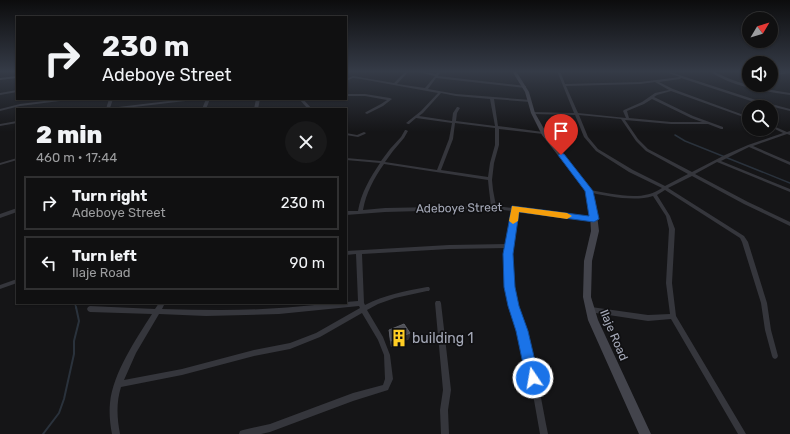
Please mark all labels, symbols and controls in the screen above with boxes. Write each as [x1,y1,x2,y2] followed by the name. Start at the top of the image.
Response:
[742,12,778,48] north arrow
[742,12,778,136] map controls
[102,30,189,63] text: 230 m
[36,32,88,84] icon: right
[742,56,778,92] button: sound
[102,64,232,86] text: Adeboye Street
[742,100,778,136] button: search
[544,114,578,155] pin
[550,120,572,142] icon: arrive
[36,121,102,149] text: 2 min
[285,121,327,163] button: close
[36,150,117,165] text: 460 m · 17:44
[72,187,147,205] text: Turn right
[38,192,60,214] icon: right
[281,194,325,212] text: 230 m
[416,200,503,216] street label: Adeboye Street
[72,205,166,220] text: Adeboye Street
[72,247,137,265] text: Turn left
[38,252,60,274] icon: left
[290,254,325,272] text: 90 m
[72,265,131,280] text: Ilaje Road
[597,307,631,363] street label: Ilaje Road
[389,328,409,348] building icon: building 1
[412,330,474,347] place label: building 1
[512,357,554,399] position arrow

